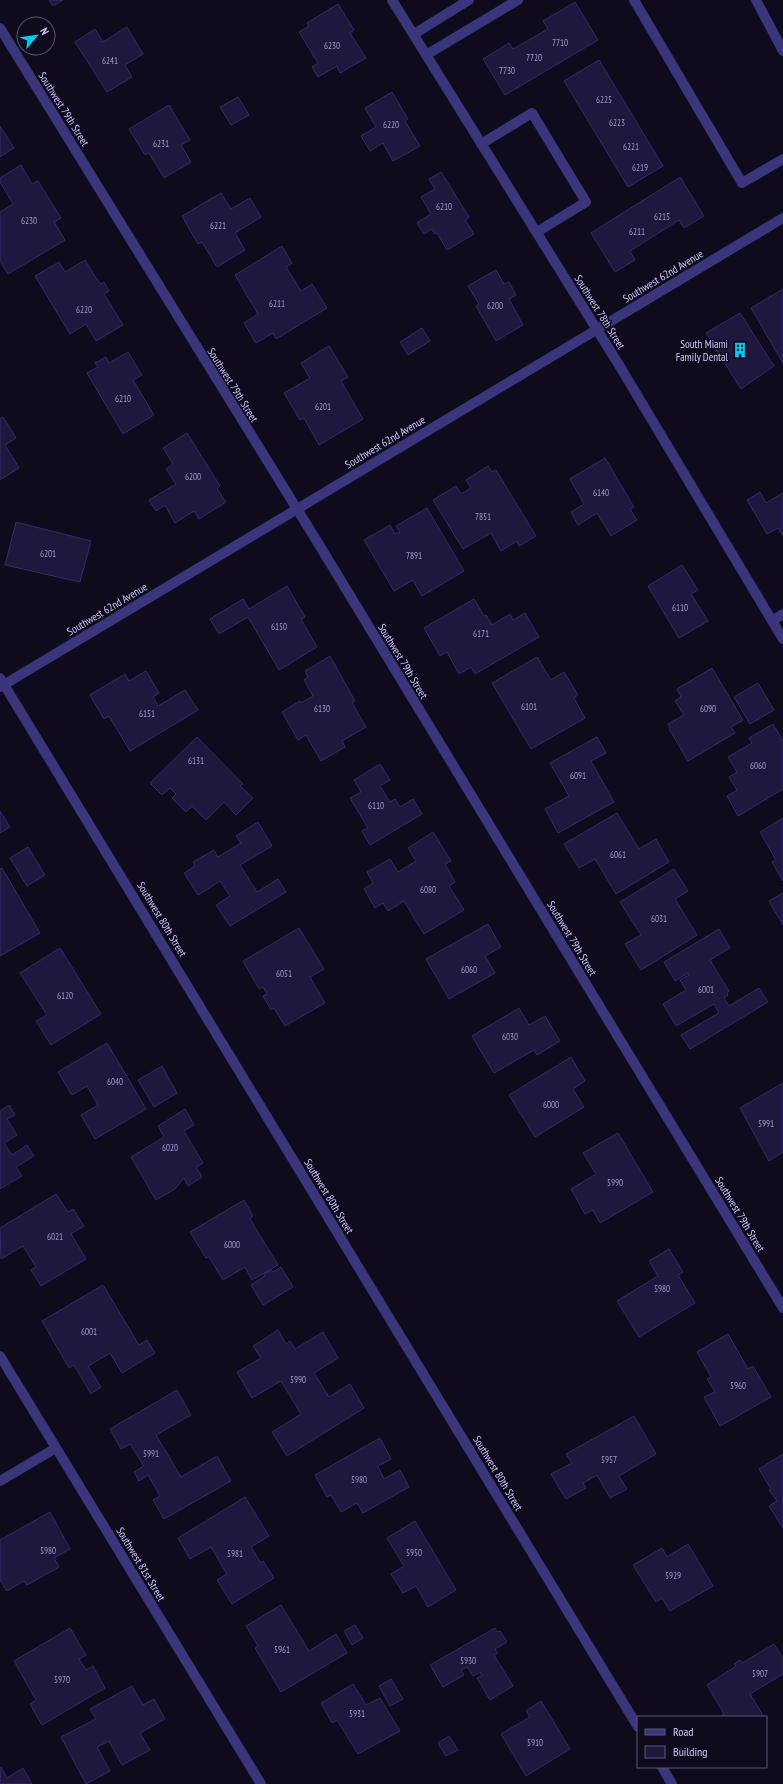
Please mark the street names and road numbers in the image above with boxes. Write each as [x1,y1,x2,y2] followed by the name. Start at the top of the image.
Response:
[36,69,92,149] street label: Southwest 79th Street
[620,246,706,306] street label: Southwest 62nd Avenue
[572,272,628,352] street label: Southwest 78th Street
[205,345,261,425] street label: Southwest 79th Street
[342,412,428,472] street label: Southwest 62nd Avenue
[64,579,150,639] street label: Southwest 62nd Avenue
[375,621,431,701] street label: Southwest 79th Street
[134,879,190,959] street label: Southwest 80th Street
[544,898,600,978] street label: Southwest 79th Street
[301,1156,357,1236] street label: Southwest 80th Street
[712,1174,768,1254] street label: Southwest 79th Street
[470,1433,526,1513] street label: Southwest 80th Street
[113,1524,169,1604] street label: Southwest 81st Street

